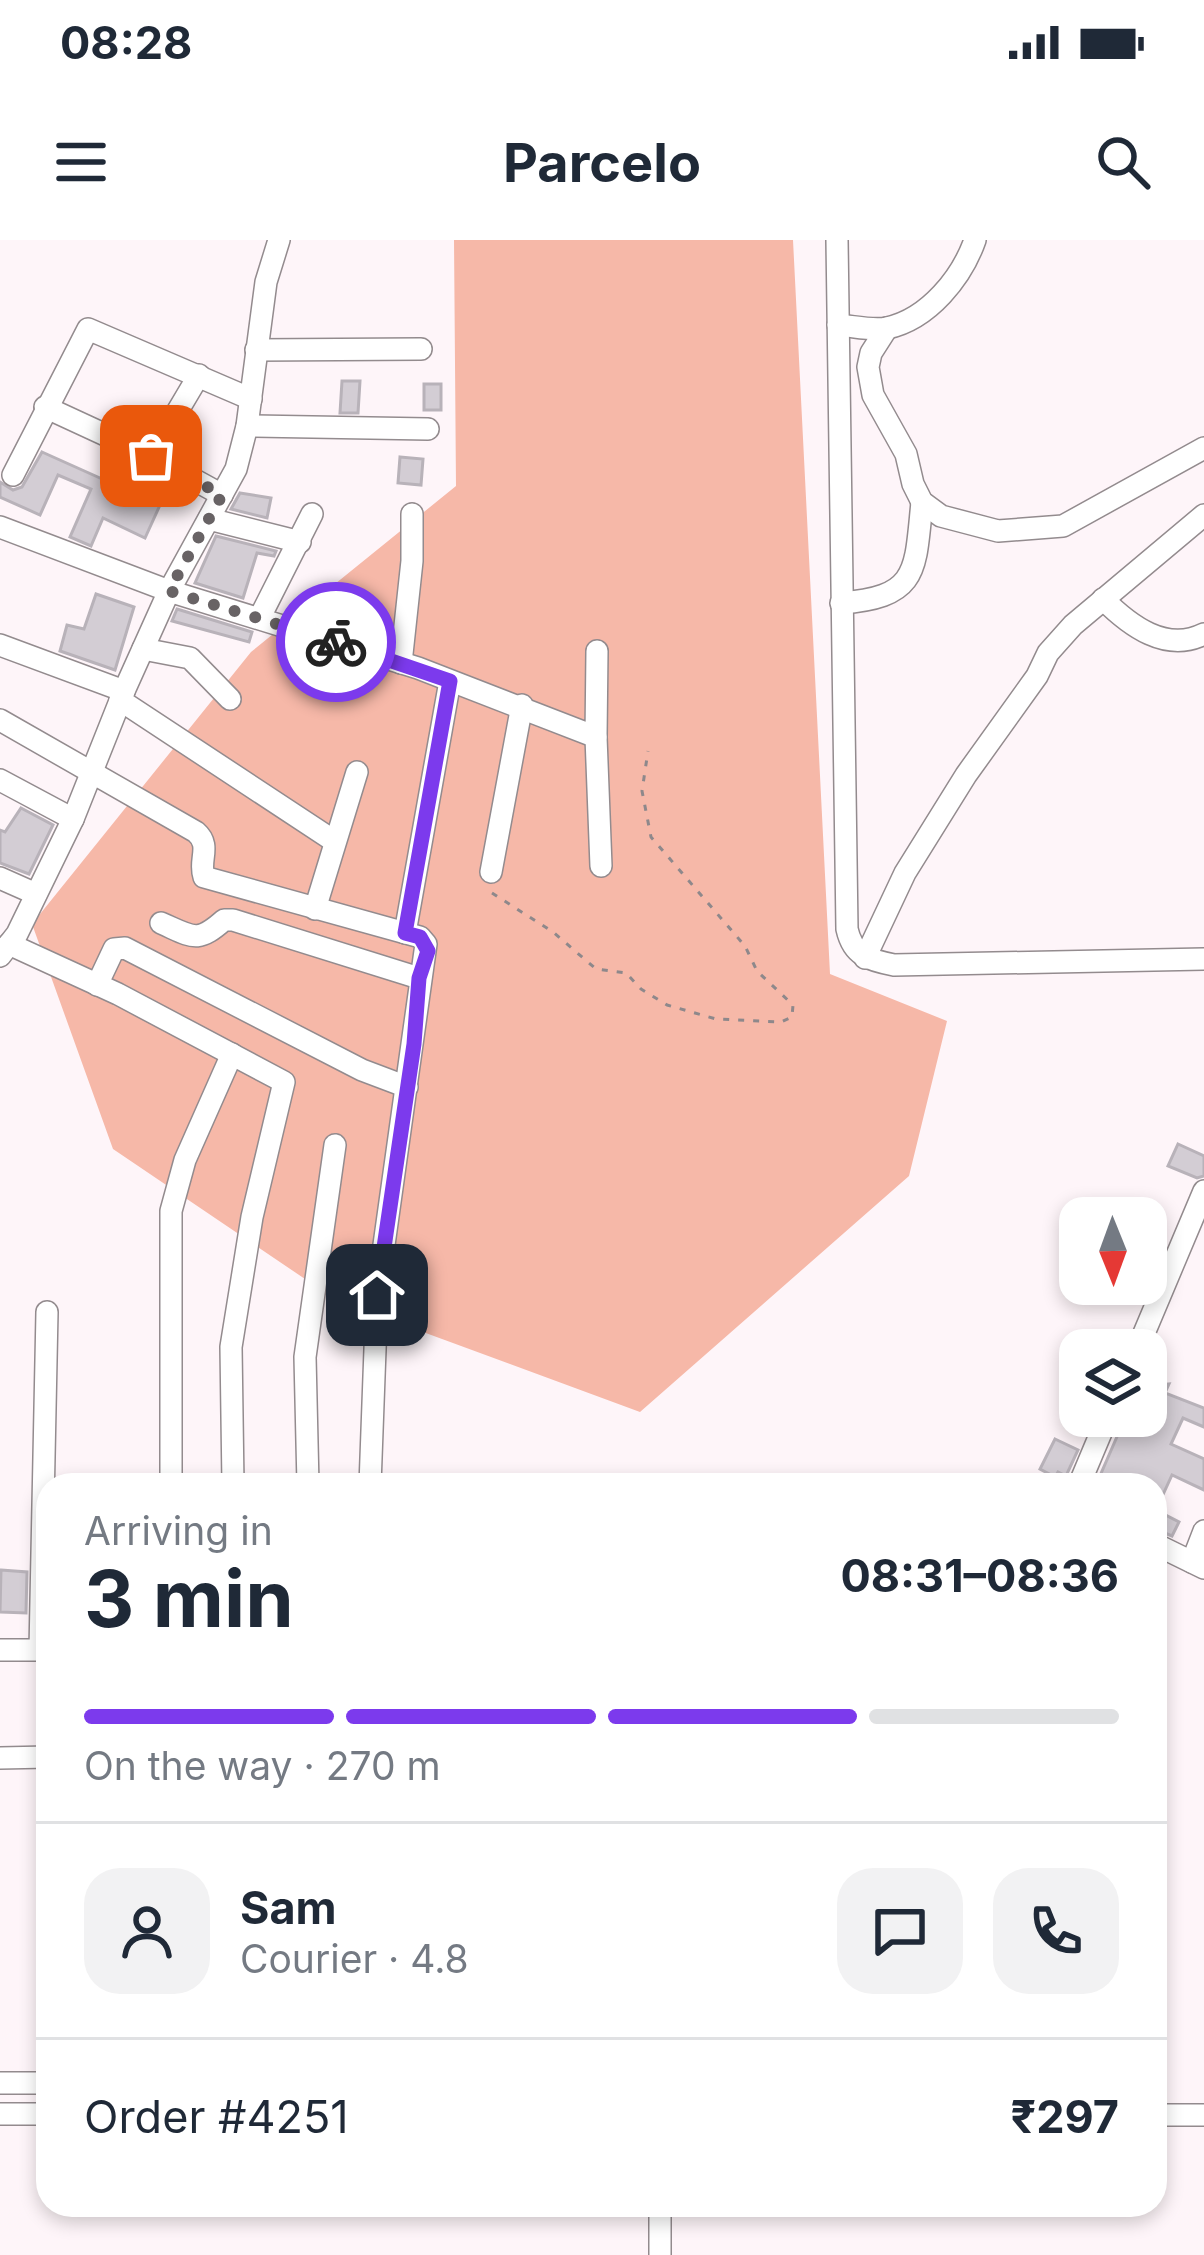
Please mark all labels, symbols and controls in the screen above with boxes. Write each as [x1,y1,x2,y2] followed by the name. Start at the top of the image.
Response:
[60,15,192,70] text: 08:28
[48,129,114,195] icon: menu
[1090,129,1156,195] icon: search
[503,130,701,195] text: Parcelo
[100,405,202,507] pin
[118,423,184,489] icon: bag
[276,582,396,702] courier
[303,609,369,675] icon: bike
[1059,1197,1167,1305] north arrow
[1059,1197,1167,1437] map controls
[326,1244,428,1346] pin
[344,1262,410,1328] icon: home
[1059,1329,1167,1437] button: layers
[84,1507,273,1554] text: Arriving in
[840,1548,1119,1603] text: 08:31–08:36
[84,1551,294,1646] text: 3 min
[84,1742,441,1789] text: On the way · 270 m
[84,1868,210,1994] button: person
[837,1868,963,1994] button: chat
[993,1868,1119,1994] button: phone
[240,1880,337,1935] text: Sam
[240,1935,469,1982] text: Courier · 4.8
[84,2089,349,2144] text: Order #4251
[1010,2089,1119,2144] text: ₹297

